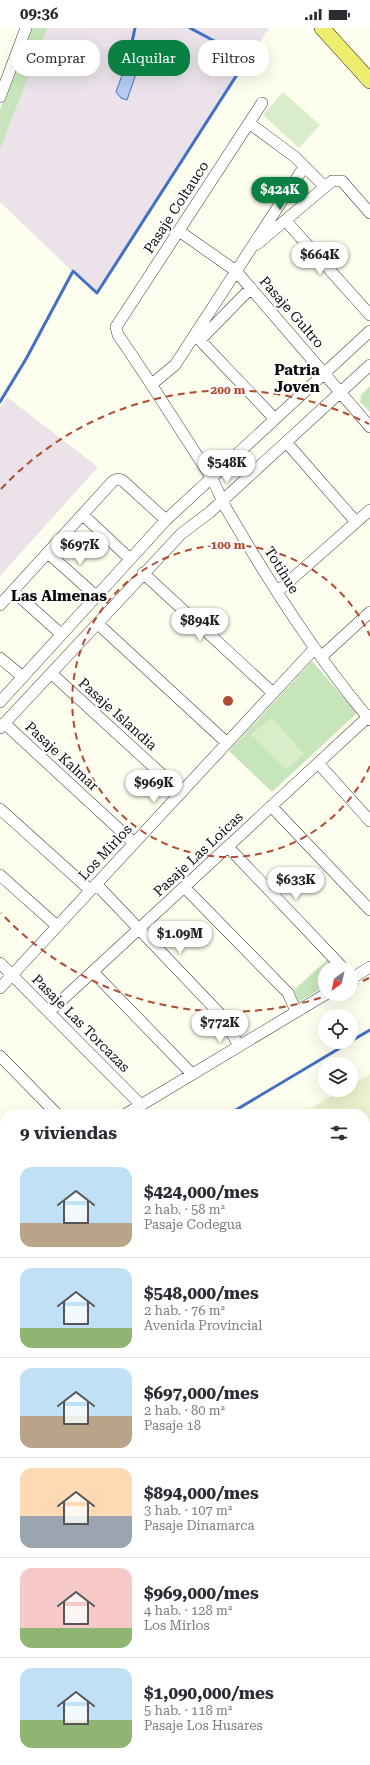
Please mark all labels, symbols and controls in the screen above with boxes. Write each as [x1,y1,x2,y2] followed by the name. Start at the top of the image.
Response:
[20,5,58,23] text: 09:36
[12,40,100,76] chip: Comprar
[108,40,190,76] chip: Alquilar
[198,40,269,76] chip: Filtros
[140,158,212,256] street label: Pasaje Coltauco
[252,177,308,211] pin: $424K
[260,182,300,197] text: $424K
[292,242,348,276] pin: $664K
[300,247,340,262] text: $664K
[257,273,327,351] street label: Pasaje Gultro
[274,361,320,396] district label: Patria Joven
[211,383,246,397] text: 200 m
[199,450,255,484] pin: $548K
[207,455,247,470] text: $548K
[52,532,108,566] pin: $697K
[60,537,100,552] text: $697K
[211,538,246,552] text: 100 m
[261,544,303,597] street label: Totihue
[11,587,107,605] district label: Las Almenas
[172,608,228,642] pin: $894K
[180,613,220,628] text: $894K
[76,675,161,754] street label: Pasaje Islandia
[221,694,235,708] centre of rings
[22,718,102,794] street label: Pasaje Kalmar
[126,770,182,804] pin: $969K
[134,775,174,790] text: $969K
[150,808,246,899] street label: Pasaje Las Loicas
[75,820,135,883] street label: Los Mirlos
[268,867,324,901] pin: $633K
[276,872,316,887] text: $633K
[147,921,213,955] pin: $1.09M
[157,926,203,941] text: $1.09M
[318,961,358,1001] north arrow
[318,961,358,1097] map controls
[29,971,133,1075] street label: Pasaje Las Torcazas
[318,1009,358,1049] button: locate
[192,1010,248,1044] pin: $772K
[200,1015,240,1030] text: $772K
[318,1057,358,1097] button: layers
[328,1122,350,1144] icon: filters
[20,1123,117,1143] text: 9 viviendas
[144,1182,259,1202] text: $424,000/mes
[52,1183,100,1231] icon: home
[144,1202,225,1217] text: 2 hab. · 58 m²
[144,1217,242,1232] text: Pasaje Codegua
[144,1283,259,1303] text: $548,000/mes
[52,1284,100,1332] icon: home
[144,1303,225,1318] text: 2 hab. · 76 m²
[144,1318,262,1333] text: Avenida Provincial
[144,1383,259,1403] text: $697,000/mes
[52,1384,100,1432] icon: home
[144,1403,225,1418] text: 2 hab. · 80 m²
[144,1418,201,1433] text: Pasaje 18
[144,1483,259,1503] text: $894,000/mes
[52,1484,100,1532] icon: home
[144,1503,232,1518] text: 3 hab. · 107 m²
[144,1518,255,1533] text: Pasaje Dinamarca
[144,1583,259,1603] text: $969,000/mes
[52,1584,100,1632] icon: home
[144,1603,232,1618] text: 4 hab. · 128 m²
[144,1618,210,1633] text: Los Mirlos
[144,1683,274,1703] text: $1,090,000/mes
[52,1684,100,1732] icon: home
[144,1703,232,1718] text: 5 hab. · 118 m²
[144,1718,263,1733] text: Pasaje Los Husares

